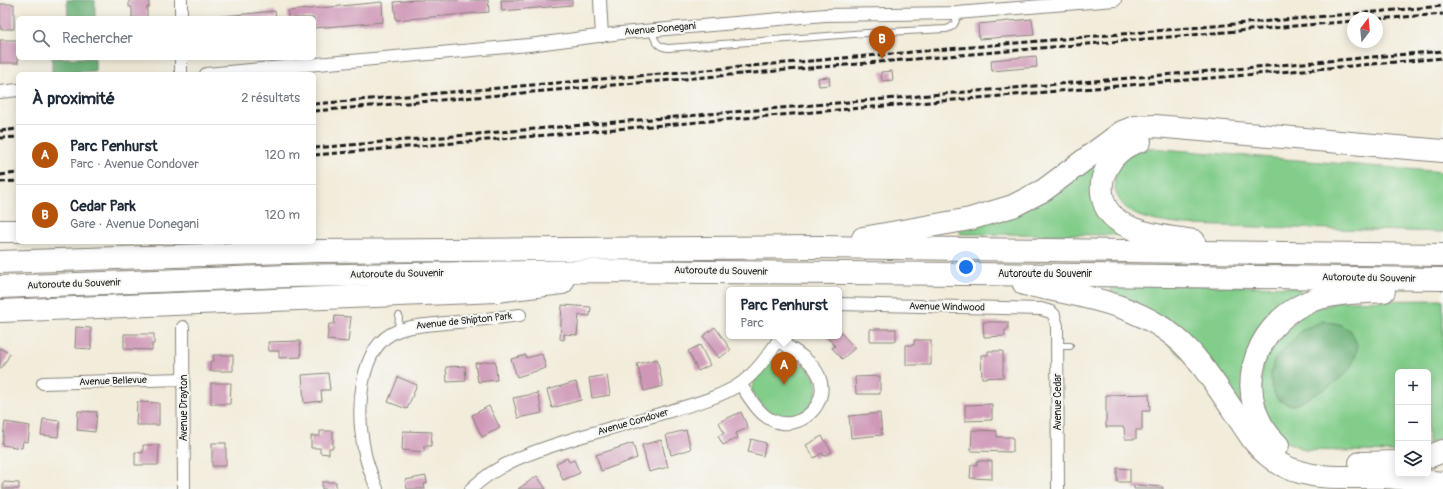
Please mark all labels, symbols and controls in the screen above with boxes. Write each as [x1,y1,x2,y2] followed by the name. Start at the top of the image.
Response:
[1347,12,1383,48] north arrow
[16,16,316,60] search box
[624,20,697,38] street label: Avenue Donegani
[869,26,895,59] pin: B
[30,27,52,49] icon: search
[62,29,133,48] text: Rechercher
[32,88,115,109] text: À proximité
[241,90,300,106] text: 2 résultats
[70,137,157,156] text: Parc Penhurst
[41,147,49,163] text: A
[264,147,300,163] text: 120 m
[70,156,199,172] text: Parc · Avenue Condover
[70,197,136,216] text: Cedar Park
[41,207,49,223] text: B
[264,207,300,223] text: 120 m
[70,216,199,232] text: Gare · Avenue Donegani
[956,257,976,277] your location
[674,264,769,278] street label: Autoroute du Souvenir
[350,267,445,281] street label: Autoroute du Souvenir
[998,268,1092,280] street label: Autoroute du Souvenir
[1322,271,1417,285] street label: Autoroute du Souvenir
[27,276,122,292] street label: Autoroute du Souvenir
[726,287,842,339] popup
[740,296,828,315] text: Parc Penhurst
[909,300,985,314] street label: Avenue Windwood
[415,310,514,332] street label: Avenue de Shipton Park
[740,315,764,331] text: Parc
[771,352,797,385] pin: A
[1395,369,1431,477] map controls
[1395,369,1431,405] button: +
[1052,373,1064,431] street label: Avenue Cedar
[79,374,147,388] street label: Avenue Bellevue
[178,374,190,441] street label: Avenue Drayton
[1395,405,1431,441] button: −
[596,406,670,438] street label: Avenue Condover
[1395,441,1431,477] button: layers

